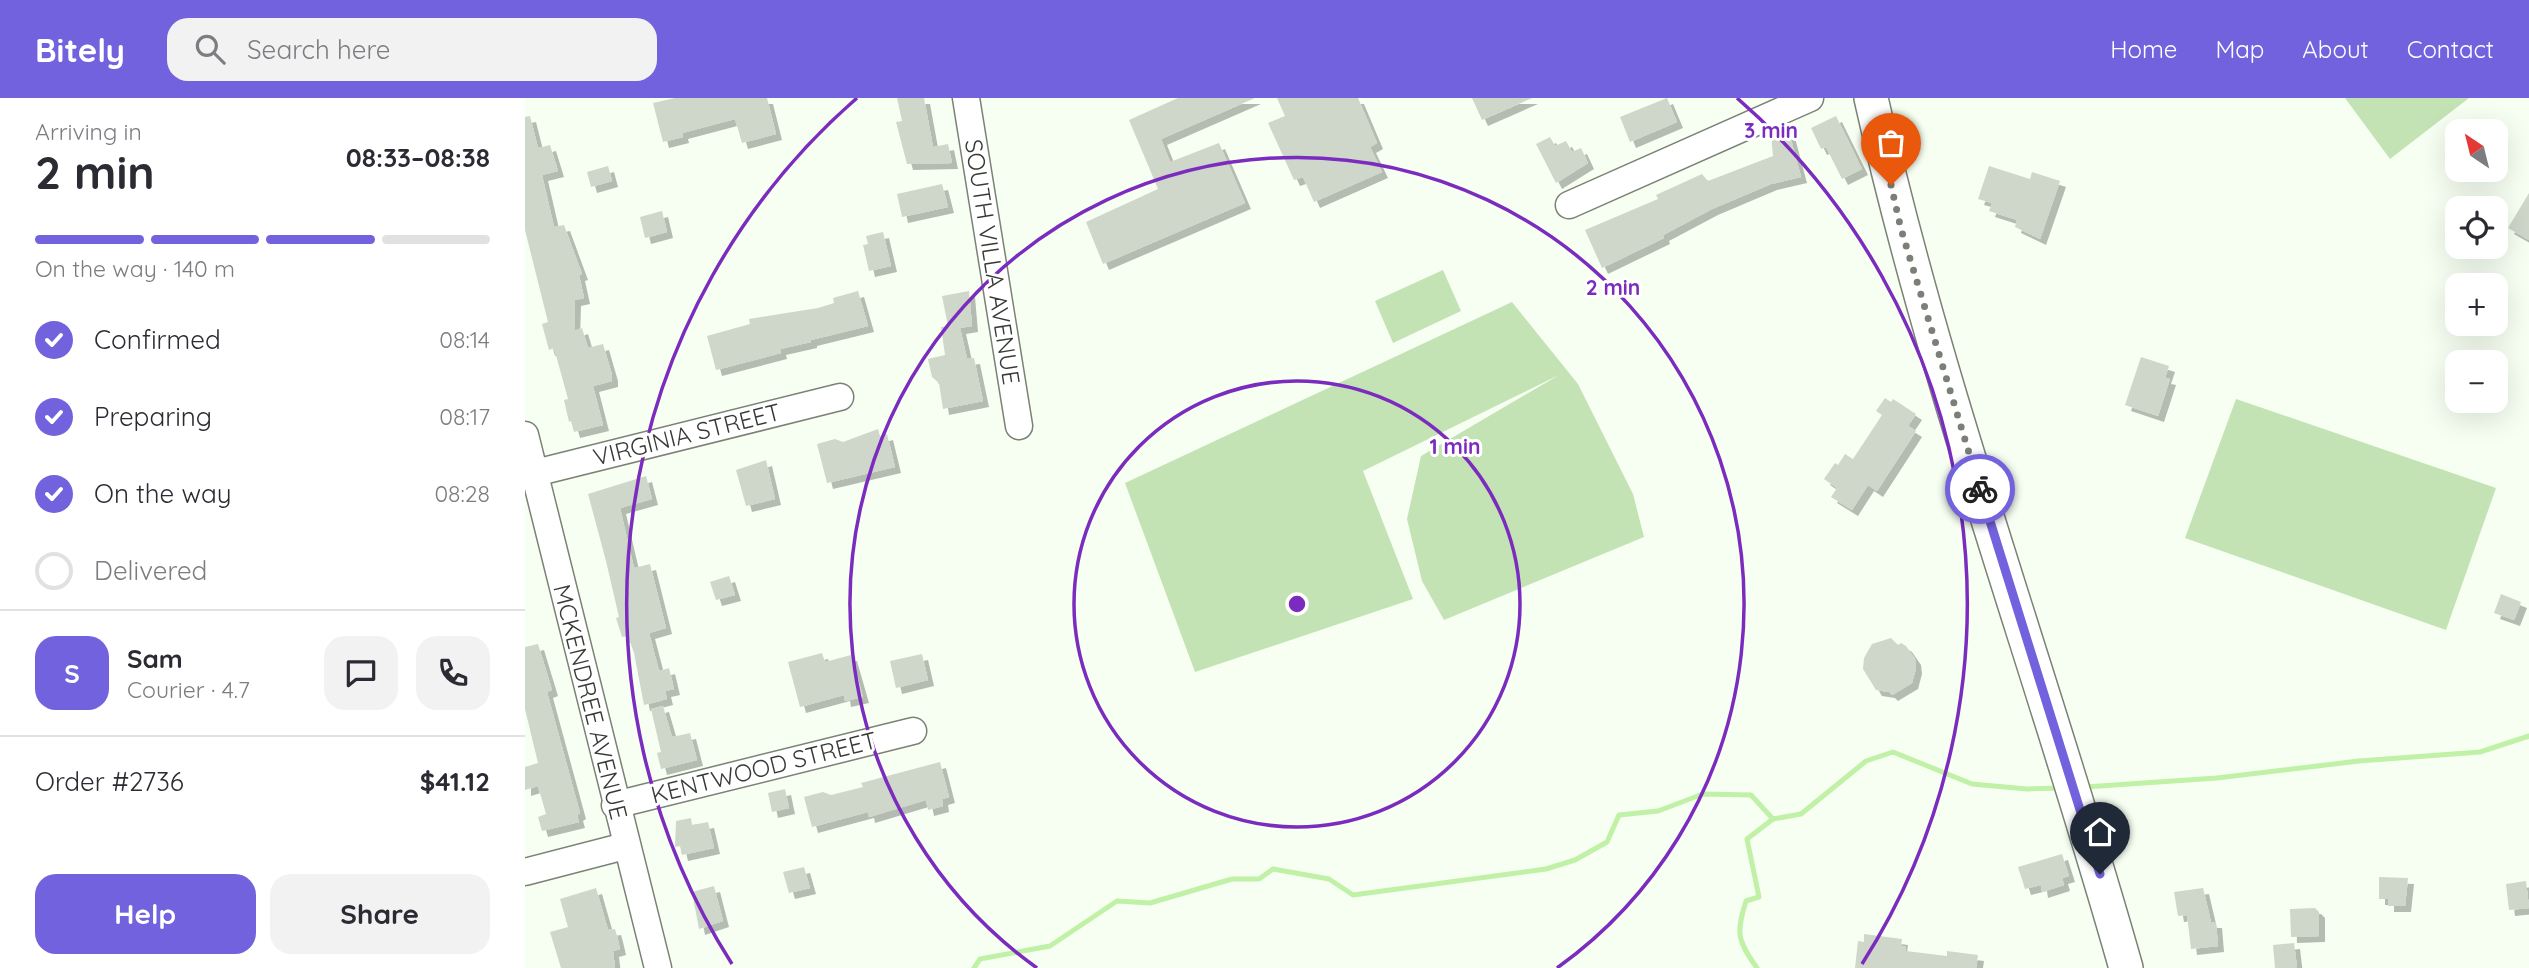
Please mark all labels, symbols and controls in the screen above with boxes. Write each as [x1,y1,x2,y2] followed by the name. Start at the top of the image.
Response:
[167,18,657,81] search box
[35,29,125,70] text: Bitely
[191,30,229,68] icon: search
[247,33,391,66] text: Search here
[2110,34,2177,64] text: Home
[2215,34,2264,64] text: Map
[2302,34,2369,64] text: About
[2407,34,2494,64] text: Contact
[1861,113,1921,185] pin
[35,117,142,146] text: Arriving in
[1744,117,1798,143] text: 3 min
[2445,119,2508,182] north arrow
[2445,119,2508,413] map controls
[1872,124,1910,162] icon: bag
[959,137,1027,387] street label: SOUTH VILLA AVENUE
[346,141,490,174] text: 08:33–08:38
[35,143,155,201] text: 2 min
[2445,196,2508,259] button: locate
[35,254,235,283] text: On the way · 140 m
[2445,273,2508,336] button: +
[1586,274,1640,300] text: 2 min
[35,321,73,359] icon: check
[94,323,221,356] text: Confirmed
[439,325,490,354] text: 08:14
[2445,350,2508,413] button: −
[590,396,783,472] street label: VIRGINIA STREET
[35,398,73,436] icon: check
[94,400,212,433] text: Preparing
[439,402,490,431] text: 08:17
[1430,433,1480,459] text: 1 min
[1945,454,2015,524] courier
[1961,470,1999,508] icon: bike
[35,475,73,513] icon: check
[94,477,232,510] text: On the way
[434,479,490,508] text: 08:28
[94,554,207,587] text: Delivered
[547,581,635,822] street label: MCKENDREE AVENUE
[1285,592,1309,616] centre of rings
[324,636,398,710] button: chat
[416,636,490,710] button: phone
[127,642,183,675] text: Sam
[64,657,80,690] text: S
[127,675,250,704] text: Courier · 4.7
[648,724,880,810] street label: KENTWOOD STREET
[35,765,184,798] text: Order #2736
[420,765,490,798] text: $41.12
[2070,802,2130,874] pin
[2081,813,2119,851] icon: home
[35,874,256,954] button: Help
[270,874,490,954] button: Share

